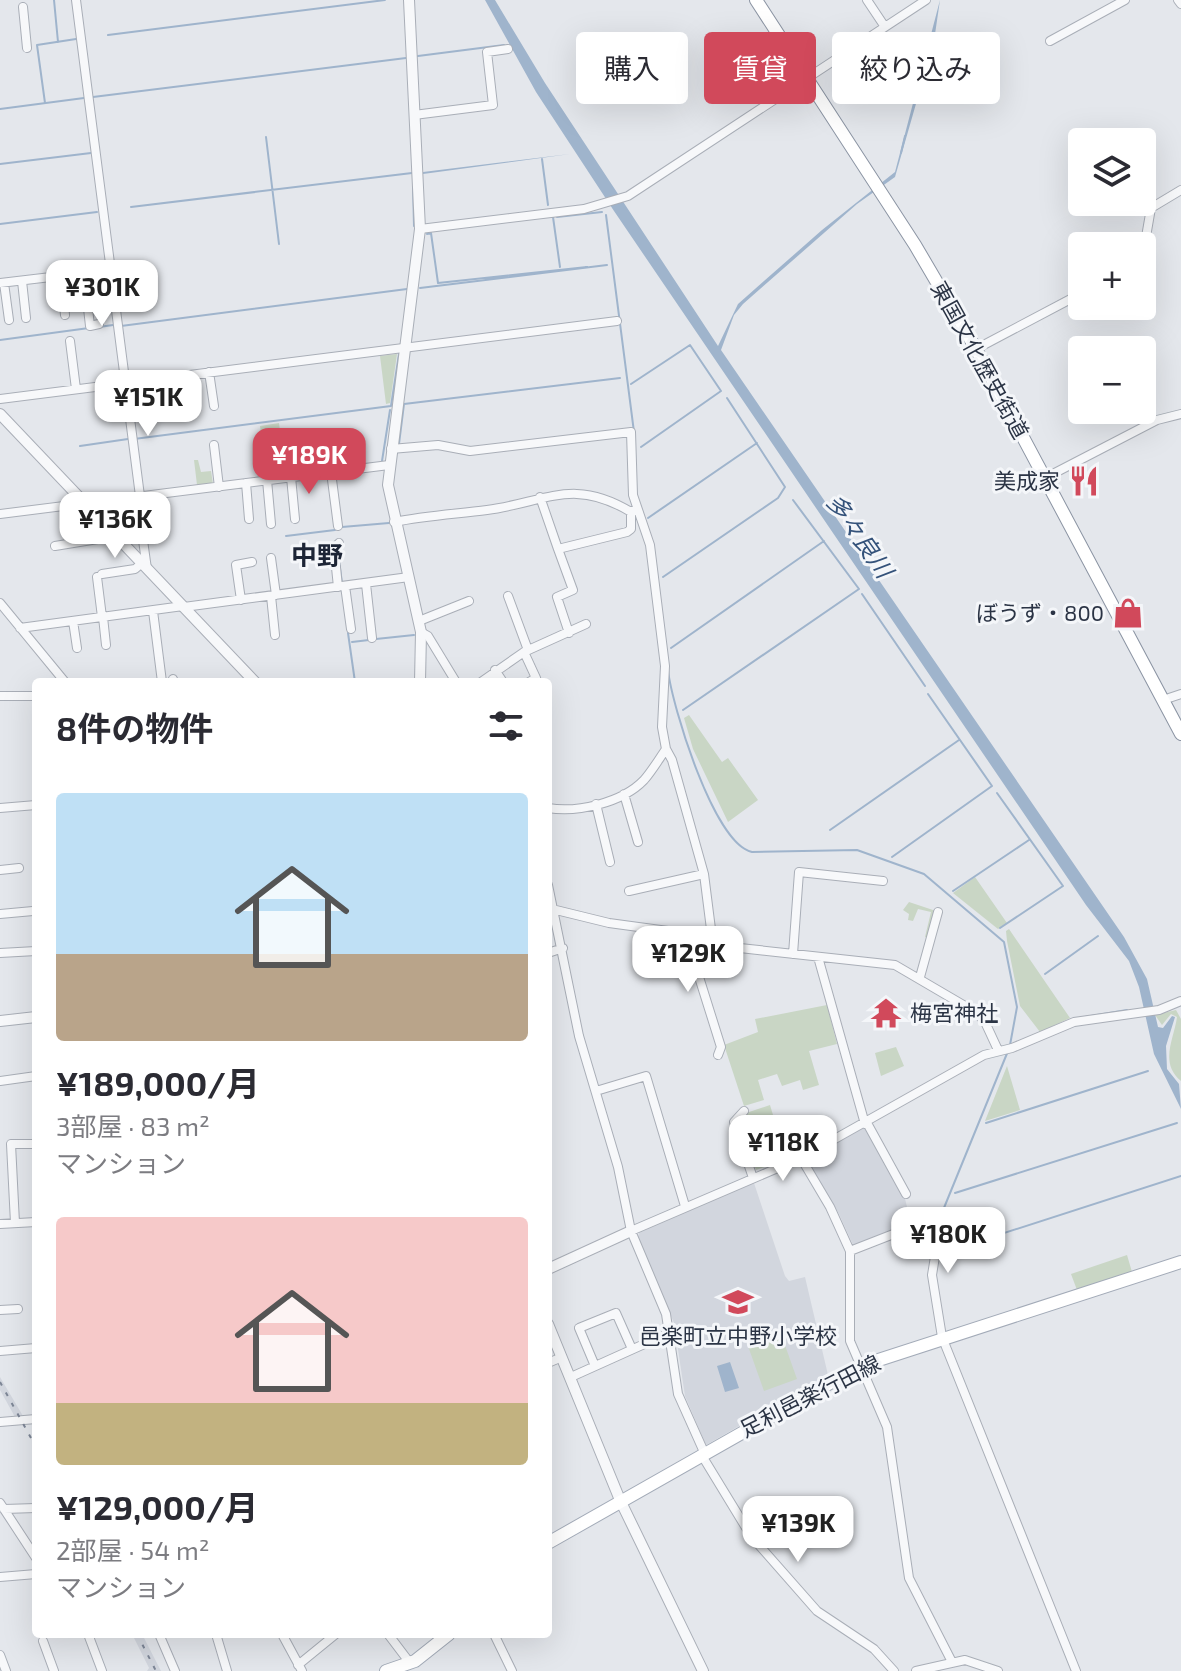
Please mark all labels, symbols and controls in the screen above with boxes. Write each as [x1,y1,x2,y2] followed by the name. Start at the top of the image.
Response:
[576,32,688,104] chip: 購入
[704,32,816,104] chip: 賃貸
[832,32,1000,104] chip: 絞り込み
[1068,128,1156,424] map controls
[1068,128,1156,216] button: layers
[1068,232,1156,320] button: +
[46,260,158,328] pin: ¥301K
[64,270,140,301] text: ¥301K
[927,276,1035,443] street label: 東国文化歴史街道
[1068,336,1156,424] button: −
[92,370,204,438] pin: ¥151K
[113,380,183,411] text: ¥151K
[253,428,365,496] pin: ¥189K
[271,438,347,469] text: ¥189K
[1067,464,1101,498] restaurant icon: 美成家
[994,467,1060,493] place label: 美成家
[821,488,901,585] water label: 多々良川
[59,492,171,560] pin: ¥136K
[77,502,153,533] text: ¥136K
[291,539,343,570] district label: 中野
[1111,596,1145,630] shop icon: ぼうず・800
[976,599,1104,625] place label: ぼうず・800
[484,704,528,748] icon: filters
[56,707,213,748] text: 8件の物件
[220,845,364,989] icon: home
[632,926,744,994] pin: ¥129K
[650,936,726,967] text: ¥129K
[869,996,903,1030] temple icon: 梅宮神社
[910,999,998,1025] place label: 梅宮神社
[56,1062,260,1103] text: ¥189,000/月
[56,1110,210,1141] text: 3部屋 · 83 m²
[727,1115,839,1183] pin: ¥118K
[747,1125,819,1156] text: ¥118K
[56,1147,186,1178] text: マンション
[892,1207,1004,1275] pin: ¥180K
[909,1217,987,1248] text: ¥180K
[220,1269,364,1413] icon: home
[721,1285,755,1319] school or university icon: 邑楽町立中野小学校
[639,1322,837,1348] place label: 邑楽町立中野小学校
[735,1349,884,1442] street label: 足利邑楽行田線
[56,1486,258,1527] text: ¥129,000/月
[742,1496,854,1564] pin: ¥139K
[760,1506,836,1537] text: ¥139K
[56,1534,210,1565] text: 2部屋 · 54 m²
[56,1571,186,1602] text: マンション

